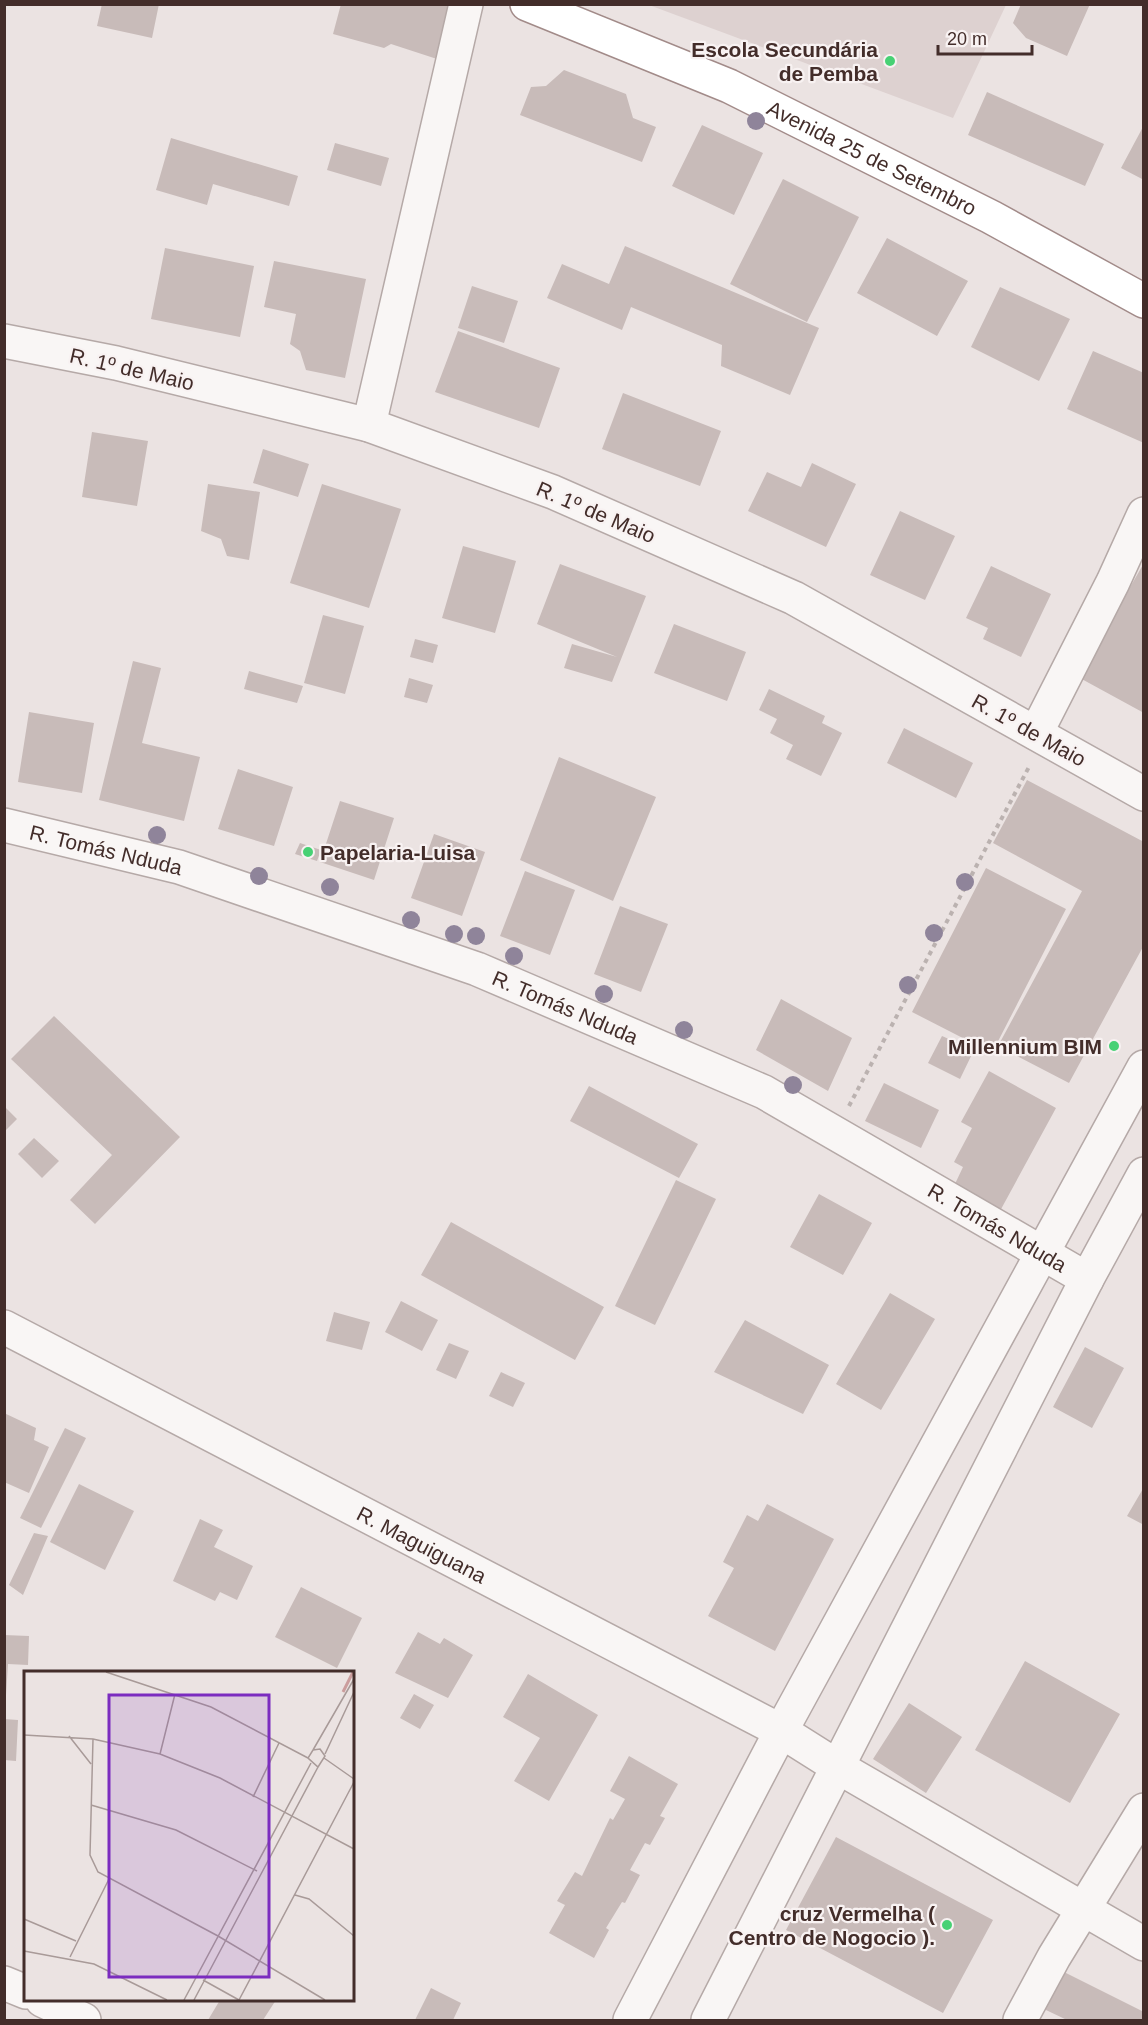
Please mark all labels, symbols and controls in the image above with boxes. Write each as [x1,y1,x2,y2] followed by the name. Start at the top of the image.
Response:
[938,18,1032,56] scale bar
[947,29,987,49] text: 20 m
[691,38,878,85] place label: Escola Secundária de Pemba
[883,54,897,68] marker: Escola Secundária de Pemba
[764,96,981,219] street label: Avenida 25 de Setembro
[68,344,196,394] street label: R. 1º de Maio
[533,477,659,547] street label: R. 1º de Maio
[968,689,1090,771] street label: R. 1º de Maio
[28,820,185,879] street label: R. Tomás Nduda
[320,841,476,864] place label: Papelaria-Luisa
[301,845,315,859] marker: Papelaria-Luisa
[489,966,642,1048] street label: R. Tomás Nduda
[948,1035,1102,1058] place label: Millennium BIM
[1107,1039,1121,1053] marker: Millennium BIM
[924,1178,1071,1276] street label: R. Tomás Nduda
[353,1501,491,1588] street label: R. Maguiguana
[24,1671,354,2001] inset map
[729,1902,935,1949] place label: cruz Vermelha ( Centro de Nogocio ).
[940,1918,954,1932] marker: cruz Vermelha ( Centro de Nogocio ).

